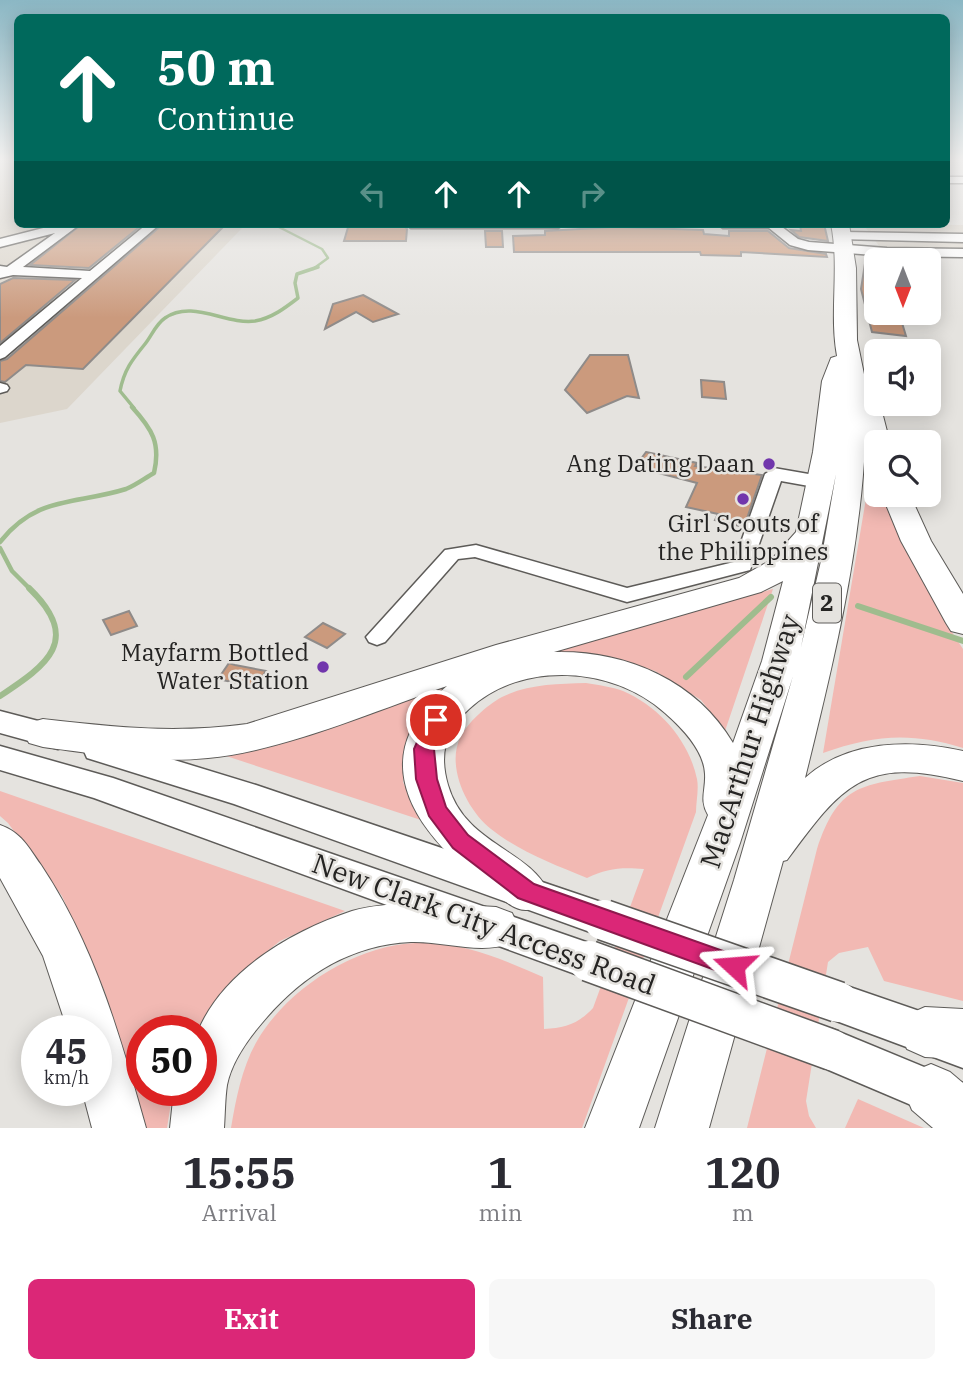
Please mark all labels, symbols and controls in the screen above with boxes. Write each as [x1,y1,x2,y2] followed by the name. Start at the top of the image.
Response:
[157,35,275,98] text: 50 m
[42,42,133,133] icon: ahead
[157,97,295,139] text: Continue
[354,175,392,213] icon: left
[427,175,465,213] icon: ahead
[500,175,538,213] icon: ahead
[573,175,611,213] icon: right
[864,248,942,326] north arrow
[864,248,941,507] map controls
[864,339,941,416] button: sound
[864,430,941,507] button: search
[566,447,755,479] place label: Ang Dating Daan
[761,456,777,472] marker: Ang Dating Daan
[735,491,751,507] marker: Girl Scouts of the Philippines
[657,507,829,567] place label: Girl Scouts of the Philippines
[813,583,841,622] road number: 2
[691,609,808,872] street label: MacArthur Highway
[121,636,309,696] place label: Mayfarm Bottled Water Station
[315,659,331,675] marker: Mayfarm Bottled Water Station
[406,690,466,750] pin
[417,701,455,739] icon: arrive
[307,844,661,1003] street label: New Clark City Access Road
[697,929,771,1003] position arrow
[126,1015,217,1106] speed limit sign: 50
[45,1028,88,1074] text: 45
[44,1066,89,1089] text: km/h
[182,1145,296,1200] text: 15:55
[488,1145,513,1200] text: 1
[705,1145,780,1200] text: 120
[202,1197,277,1227] text: Arrival
[479,1197,522,1227] text: min
[732,1197,754,1227] text: m
[28,1279,475,1359] button: Exit
[489,1279,935,1359] button: Share

